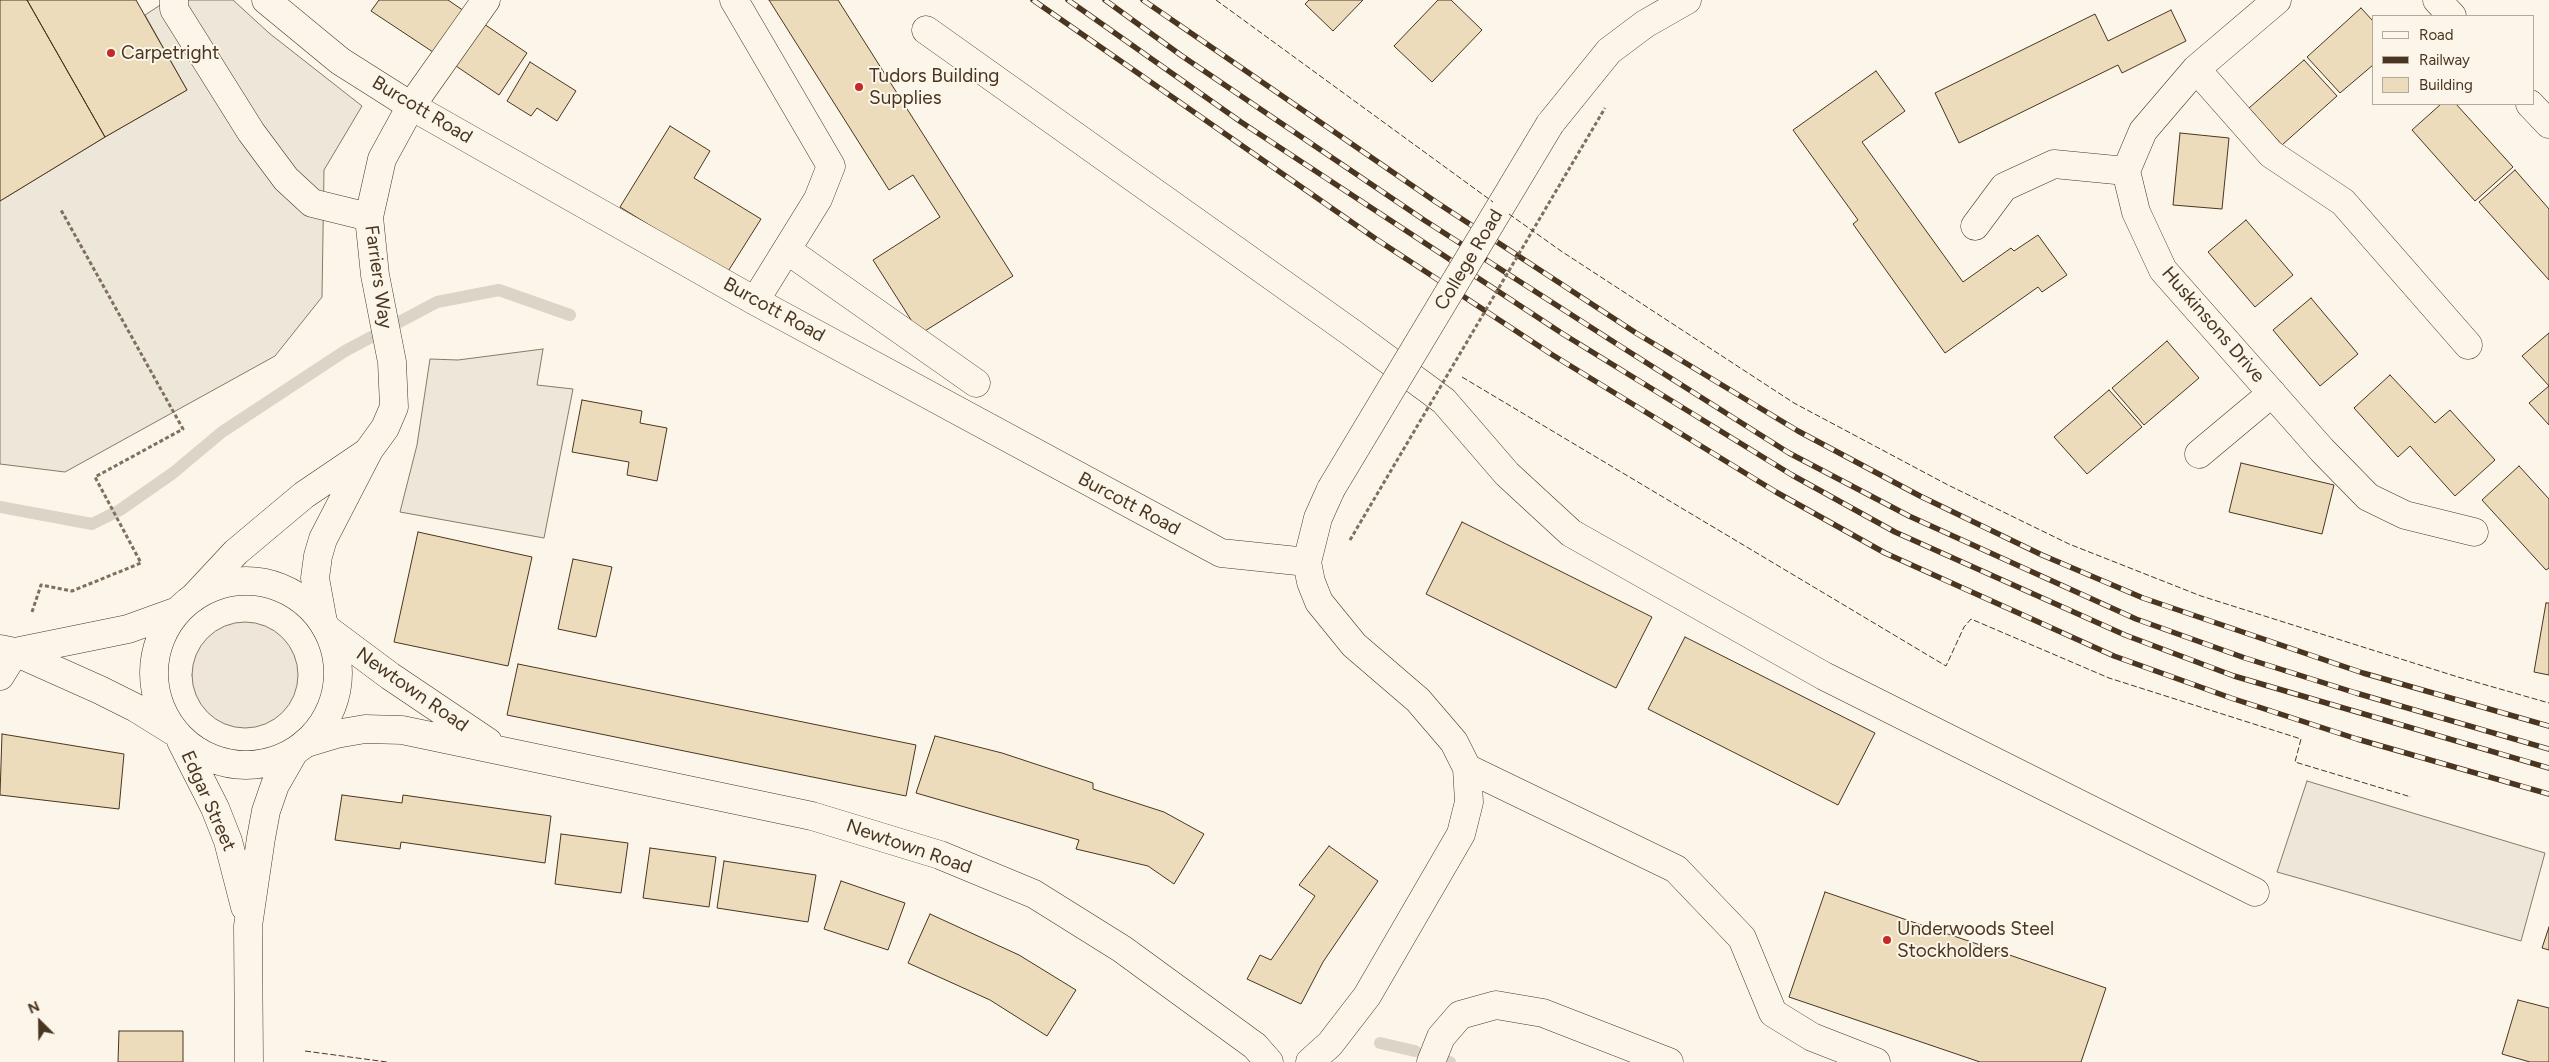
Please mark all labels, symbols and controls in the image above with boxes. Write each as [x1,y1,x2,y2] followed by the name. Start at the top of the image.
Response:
[2372,15,2534,105] legend
[2419,26,2454,44] text: Road
[121,42,219,64] place label: Carpetright
[105,47,117,59] marker: Carpetright
[2419,51,2470,69] text: Railway
[869,65,999,109] place label: Tudors Building Supplies
[368,71,476,149] street label: Burcott Road
[2419,76,2473,94] text: Building
[853,81,865,93] marker: Tudors Building Supplies
[1430,206,1508,314] street label: College Road
[359,224,397,330] street label: Farriers Way
[2157,262,2269,388] street label: Huskinsons Drive
[719,273,829,347] street label: Burcott Road
[1074,467,1184,541] street label: Burcott Road
[352,643,472,737] street label: Newtown Road
[176,747,240,855] street label: Edgar Street
[843,815,975,879] street label: Newtown Road
[1897,918,2054,962] place label: Underwoods Steel Stockholders
[1881,934,1893,946] marker: Underwoods Steel Stockholders
[15,997,65,1047] north arrow
[26,998,42,1018] text: N

